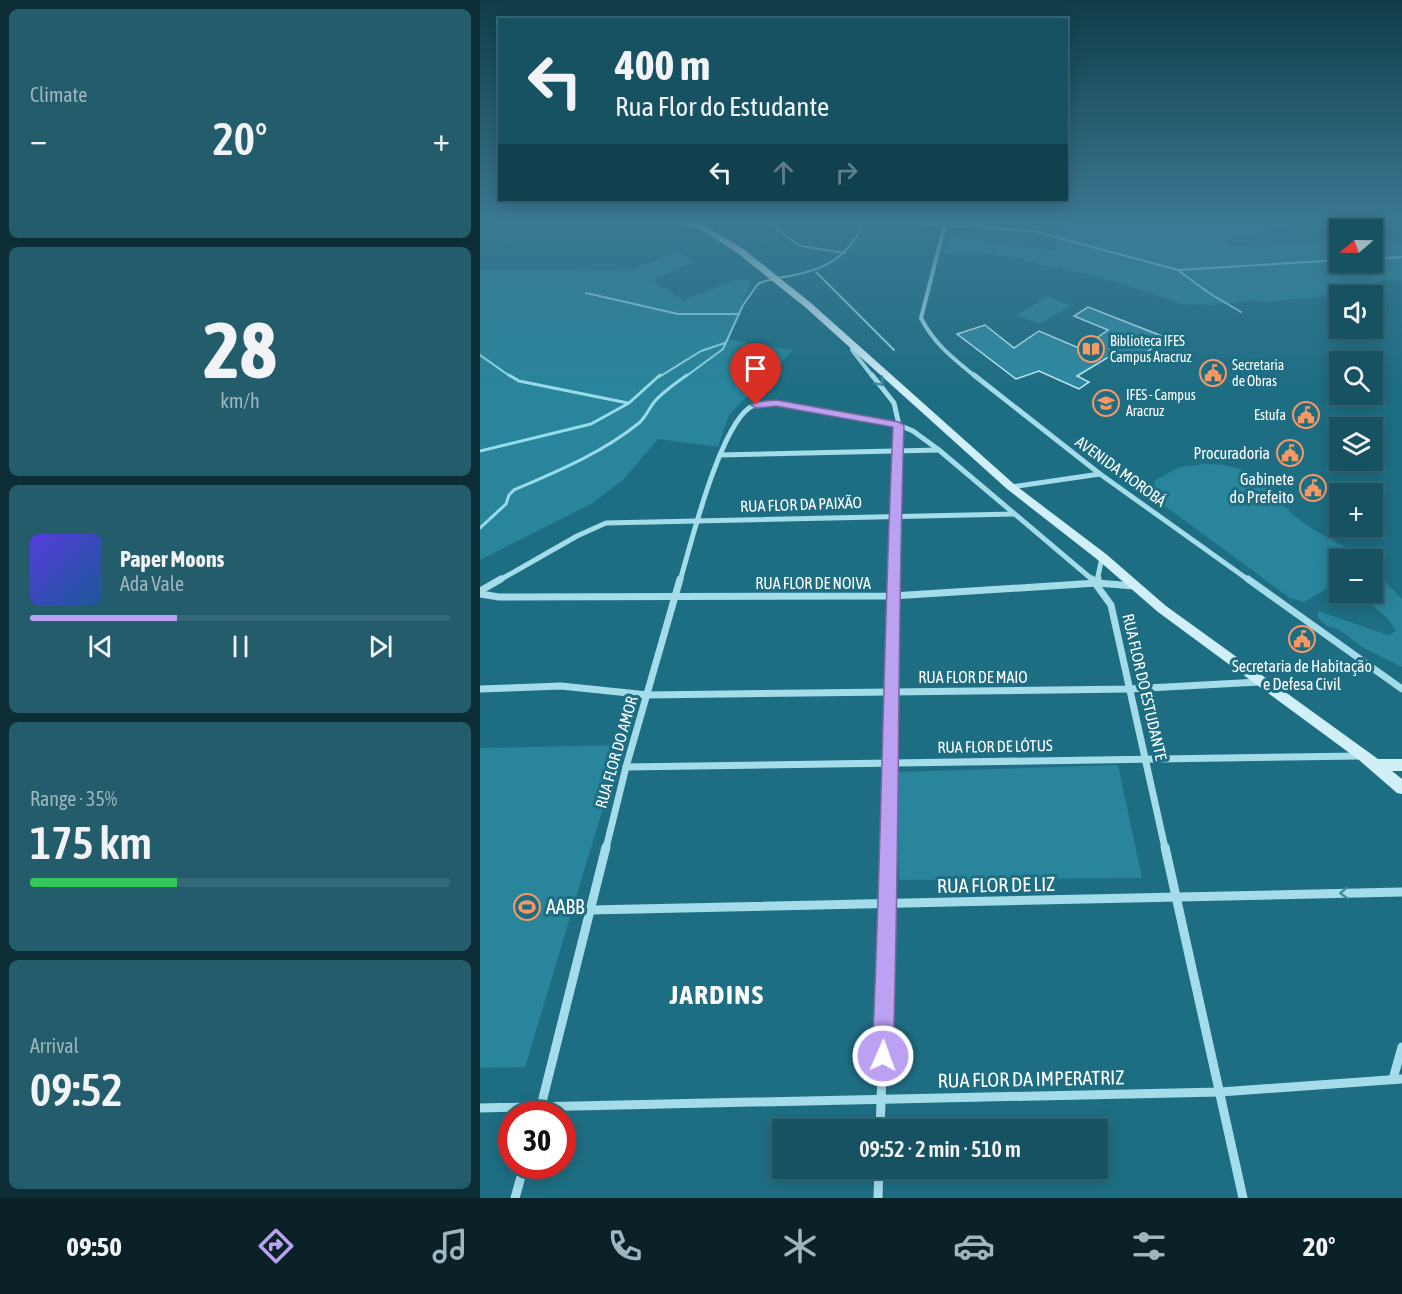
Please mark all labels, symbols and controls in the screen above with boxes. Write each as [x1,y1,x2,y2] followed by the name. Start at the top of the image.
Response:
[615,41,710,89] text: 400 m
[516,42,594,120] icon: left
[30,83,87,106] text: Climate
[615,91,829,122] text: Rua Flor do Estudante
[213,113,267,165] text: 20°
[30,120,47,158] text: −
[433,120,450,158] text: +
[704,156,737,189] icon: left
[767,156,800,189] icon: ahead
[830,156,863,189] icon: right
[1329,219,1383,273] north arrow
[1329,219,1383,603] map controls
[1329,285,1383,339] button: sound
[203,305,277,395] text: 28
[1110,333,1191,365] place label: Biblioteca IFES Campus Aracruz
[1076,334,1106,364] library icon: Biblioteca IFES Campus Aracruz
[730,343,781,405] pin
[1329,351,1383,405] button: search
[739,352,772,385] icon: arrive
[1232,357,1284,389] place label: Secretaria de Obras
[1198,358,1228,388] public building icon: Secretaria de Obras
[872,376,883,387] one-way arrow
[1126,387,1196,419] place label: IFES - Campus Aracruz
[1091,388,1121,418] school or university icon: IFES - Campus Aracruz
[220,389,260,412] text: km/h
[1291,400,1321,430] public building icon: Estufa
[1254,407,1286,423] place label: Estufa
[1329,417,1383,471] button: layers
[1072,432,1170,510] street label: AVENIDA MOROBÁ
[1275,438,1305,468] public building icon: Procuradoria
[1193,444,1270,462] place label: Procuradoria
[1230,470,1294,506] place label: Gabinete do Prefeito
[1298,473,1328,503] public building icon: Gabinete do Prefeito
[1329,483,1383,537] button: +
[740,493,862,515] street label: RUA FLOR DA PAIXÃO
[120,546,224,572] text: Paper Moons
[1329,549,1383,603] button: −
[120,572,184,595] text: Ada Vale
[755,574,871,592] street label: RUA FLOR DE NOIVA
[1119,612,1171,762] street label: RUA FLOR DO ESTUDANTE
[1287,624,1317,654] public building icon: Secretaria de Habitação e Defesa Civil
[84,630,117,663] icon: previous
[224,630,257,663] icon: pause
[364,630,397,663] icon: next
[1232,657,1372,693] place label: Secretaria de Habitação e Defesa Civil
[918,668,1028,686] street label: RUA FLOR DE MAIO
[591,694,641,810] street label: RUA FLOR DO AMOR
[937,736,1053,756] street label: RUA FLOR DE LÓTUS
[30,787,117,810] text: Range · 35%
[30,817,152,869] text: 175 km
[937,872,1055,897] street label: RUA FLOR DE LIZ
[1339,887,1348,900] one-way arrow
[512,892,542,922] sports icon: AABB
[546,895,585,918] place label: AABB
[668,979,765,1010] district label: JARDINS
[851,1024,915,1088] position arrow
[30,1034,79,1057] text: Arrival
[30,1064,123,1116] text: 09:52
[938,1065,1124,1092] street label: RUA FLOR DA IMPERATRIZ
[498,1101,576,1179] speed limit sign: 30
[859,1136,1021,1162] text: 09:52 · 2 min · 510 m
[255,1225,297,1267] icon: directions
[429,1225,471,1267] icon: music
[604,1225,646,1267] icon: phone
[779,1225,821,1267] icon: climate
[953,1225,995,1267] icon: car
[1128,1225,1170,1267] icon: filters
[66,1231,122,1262] text: 09:50
[1303,1231,1336,1262] text: 20°

